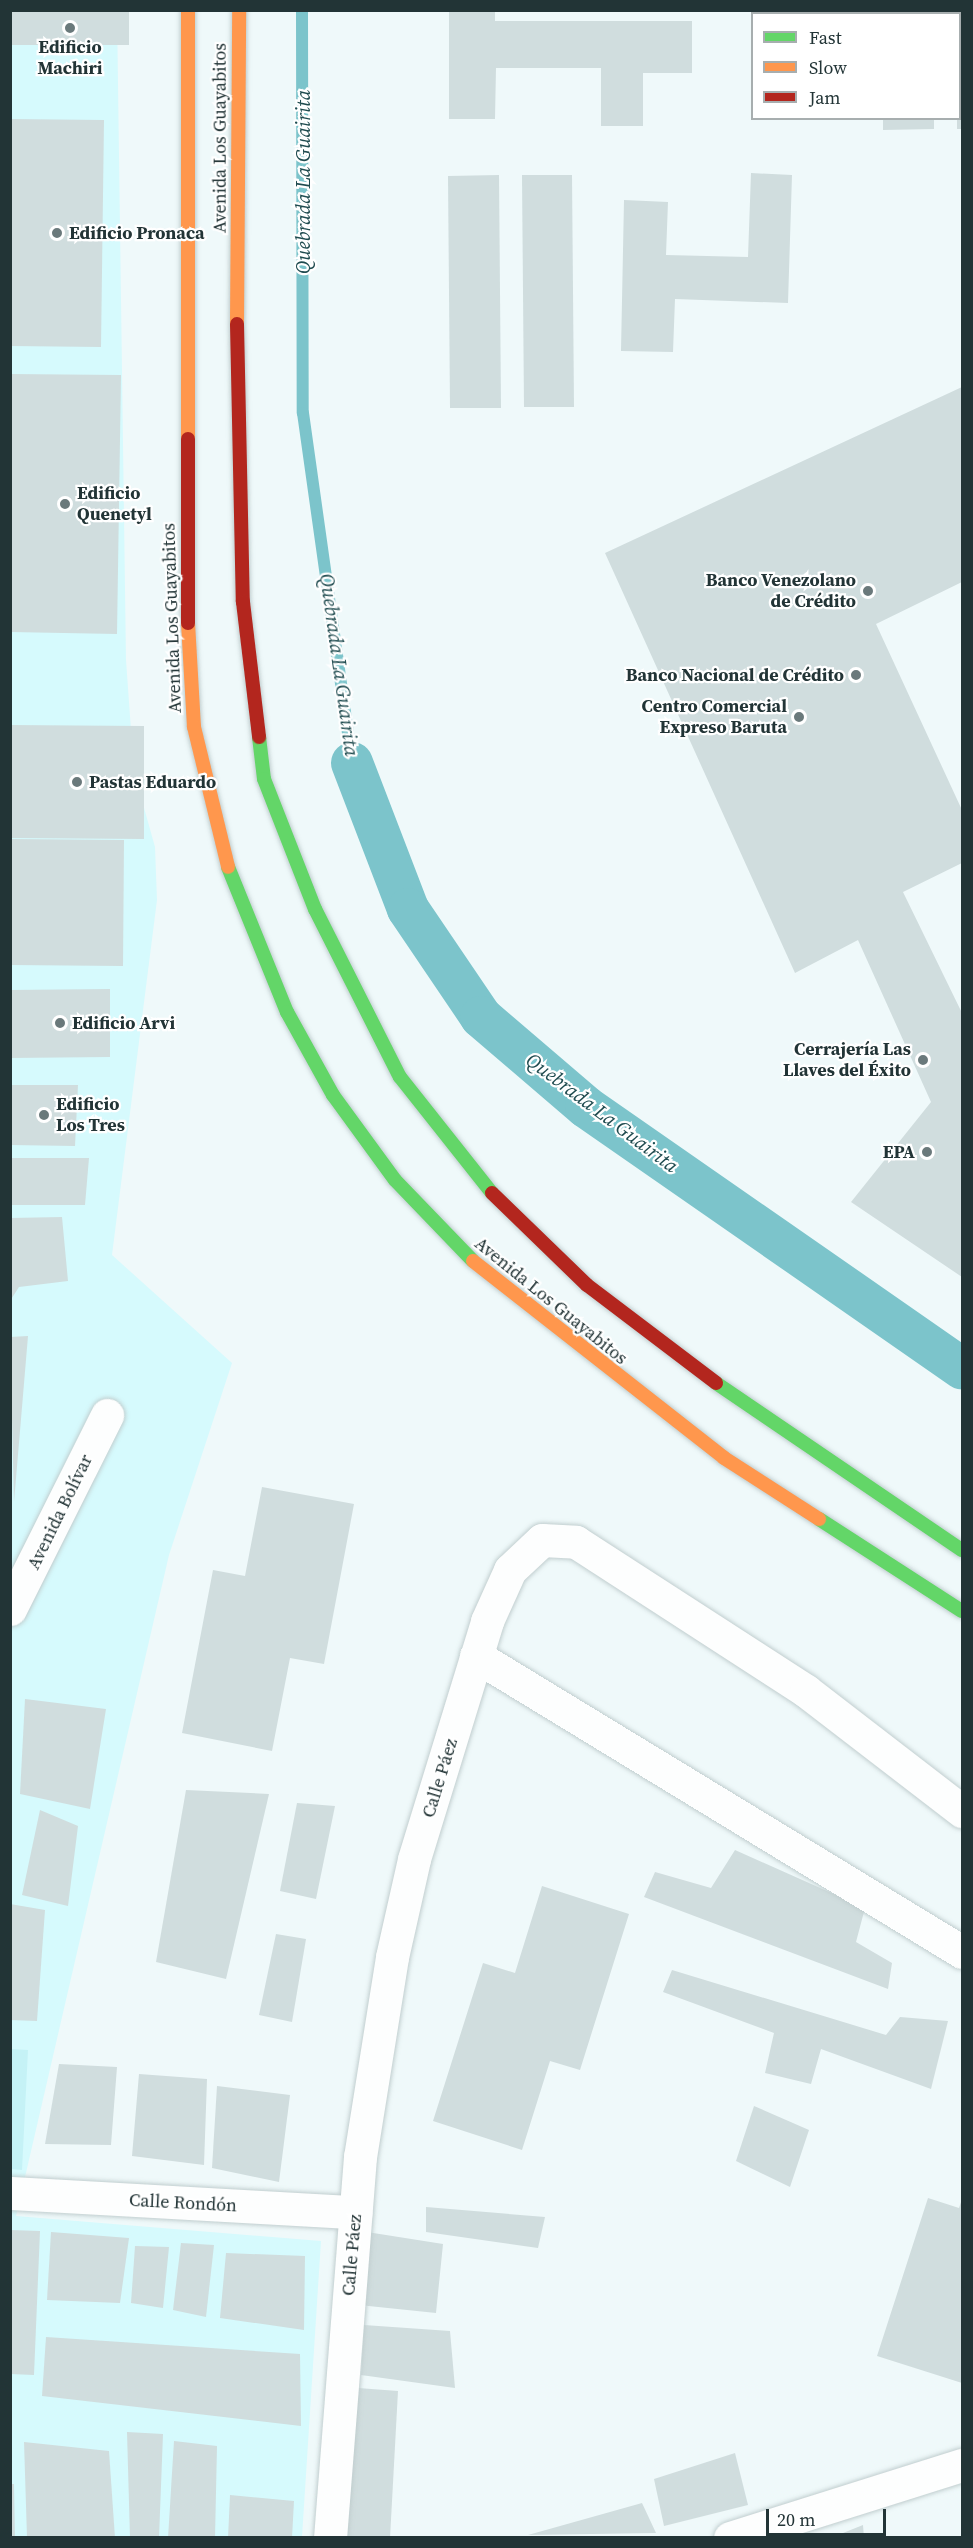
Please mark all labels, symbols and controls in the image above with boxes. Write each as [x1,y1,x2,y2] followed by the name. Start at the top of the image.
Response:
[751,12,961,120] legend
[63,21,77,35] marker: Edificio Machiri
[809,25,842,50] text: Fast
[38,37,102,80] place label: Edificio Machiri
[209,43,231,233] street label: Avenida Los Guayabitos
[809,55,847,80] text: Slow
[809,85,841,110] text: Jam
[291,90,315,274] water label: Quebrada La Guairita
[69,222,205,244] place label: Edificio Pronaca
[50,226,64,240] marker: Edificio Pronaca
[77,483,152,526] place label: Edificio Quenetyl
[58,497,72,511] marker: Edificio Quenetyl
[158,523,186,713] street label: Avenida Los Guayabitos
[705,570,856,612] place label: Banco Venezolano de Crédito
[314,572,364,758] water label: Quebrada La Guairita
[861,584,875,598] marker: Banco Venezolano de Crédito
[626,664,844,686] place label: Banco Nacional de Crédito
[849,668,863,682] marker: Banco Nacional de Crédito
[641,696,787,738] place label: Centro Comercial Expreso Baruta
[792,710,806,724] marker: Centro Comercial Expreso Baruta
[89,771,216,793] place label: Pastas Eduardo
[70,775,84,789] marker: Pastas Eduardo
[72,1012,175,1034] place label: Edificio Arvi
[53,1016,67,1030] marker: Edificio Arvi
[783,1039,911,1082] place label: Cerrajería Las Llaves del Éxito
[521,1048,683,1178] water label: Quebrada La Guairita
[916,1053,930,1067] marker: Cerrajería Las Llaves del Éxito
[56,1094,125,1136] place label: Edificio Los Tres
[37,1108,51,1122] marker: Edificio Los Tres
[883,1141,915,1163] place label: EPA
[920,1145,934,1159] marker: EPA
[470,1233,632,1369] street label: Avenida Los Guayabitos
[23,1451,97,1573] street label: Avenida Bolívar
[418,1736,462,1820] street label: Calle Páez
[129,2189,237,2217] street label: Calle Rondón
[338,2213,366,2297] street label: Calle Páez
[769,2497,889,2535] scale bar
[777,2507,815,2532] text: 20 m

